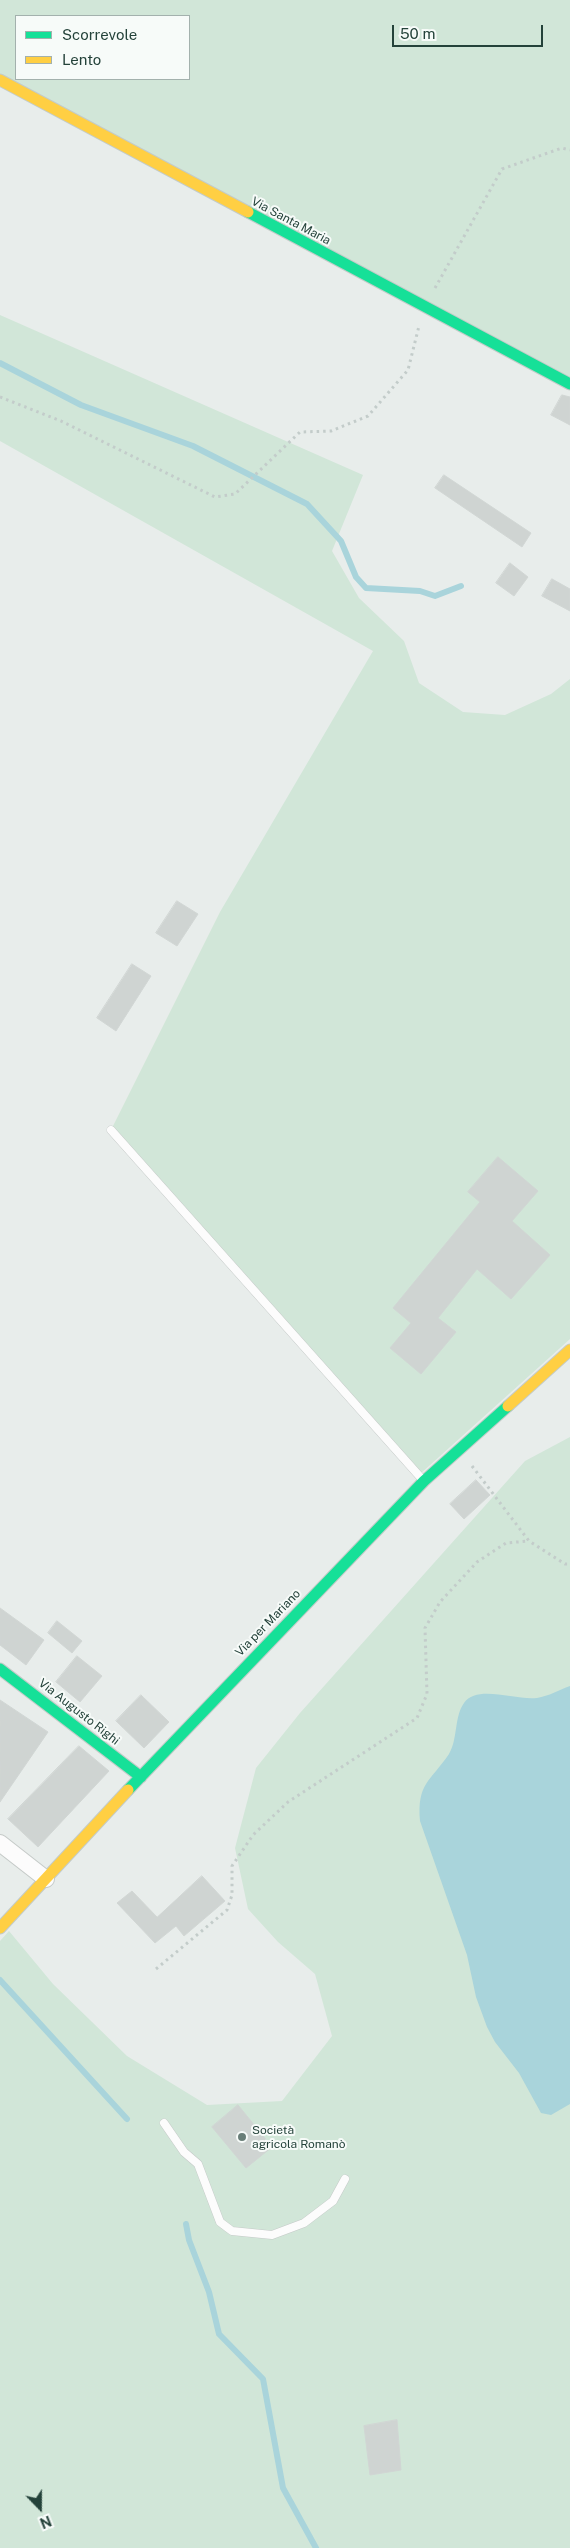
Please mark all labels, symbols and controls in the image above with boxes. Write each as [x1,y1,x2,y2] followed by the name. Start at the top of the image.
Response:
[15,15,190,80] legend
[395,15,546,47] scale bar
[400,25,435,42] text: 50 m
[62,26,137,43] text: Scorrevole
[62,51,101,68] text: Lento
[249,194,333,248] street label: Via Santa Maria
[232,1587,304,1659] street label: Via per Mariano
[36,1676,122,1748] street label: Via Augusto Righi
[252,2123,346,2151] place label: Società agricola Romanò
[236,2131,248,2143] marker: Società agricola Romanò
[15,2483,65,2533] north arrow
[38,2512,54,2531] text: N

